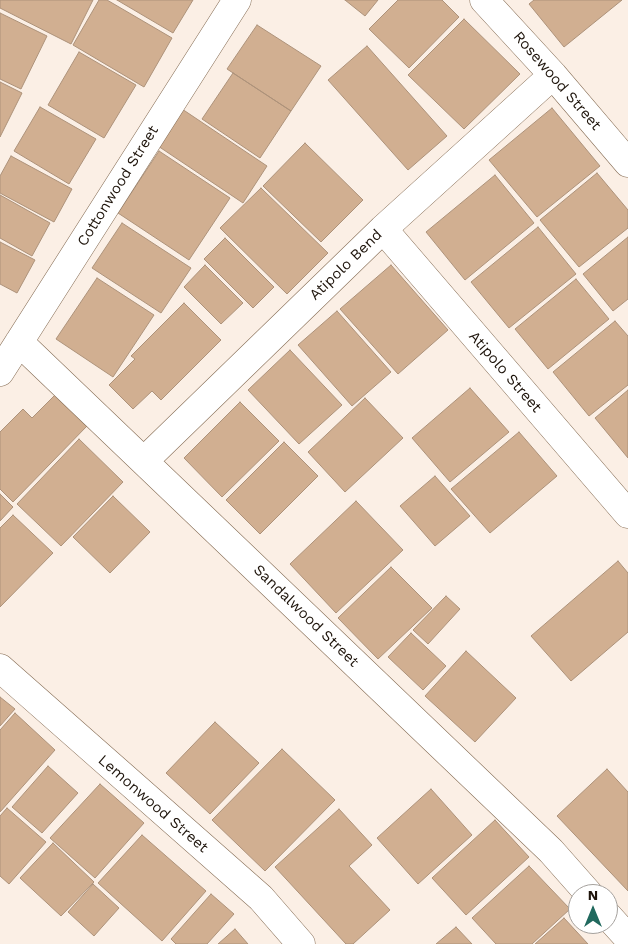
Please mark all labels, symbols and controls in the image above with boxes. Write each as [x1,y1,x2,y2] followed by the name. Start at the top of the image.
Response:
[509,28,605,134] street label: Rosewood Street
[74,122,162,250] street label: Cottonwood Street
[306,226,386,304] street label: Atipolo Bend
[465,328,545,416] street label: Atipolo Street
[250,561,362,671] street label: Sandalwood Street
[94,751,212,857] street label: Lemonwood Street
[568,884,618,934] north arrow
[588,887,598,903] text: N

